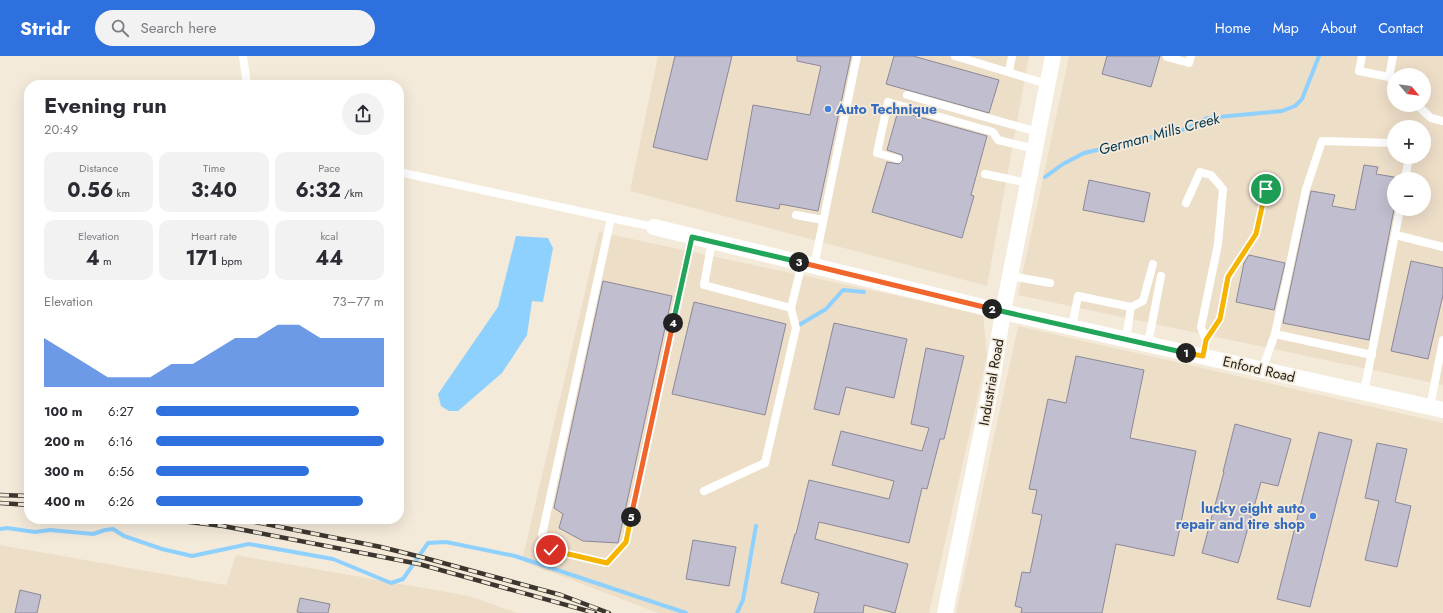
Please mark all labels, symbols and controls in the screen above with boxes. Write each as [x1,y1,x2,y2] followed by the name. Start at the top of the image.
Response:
[95,10,375,46] search box
[20,15,71,42] text: Stridr
[109,17,131,39] icon: search
[141,17,216,39] text: Search here
[1215,18,1251,38] text: Home
[1273,18,1299,38] text: Map
[1321,18,1356,38] text: About
[1378,18,1423,38] text: Contact
[1387,68,1431,112] north arrow
[1387,68,1431,216] map controls
[44,89,167,121] text: Evening run
[342,93,384,135] button: share
[835,99,937,119] place label: Auto Technique
[823,104,833,114] marker: Auto Technique
[1096,107,1222,161] water label: German Mills Creek
[44,120,78,139] text: 20:49
[1387,120,1431,164] button: +
[79,160,118,176] text: Distance
[203,160,225,176] text: Time
[318,160,340,176] text: Pace
[1249,172,1283,206] pin
[1387,172,1431,216] button: −
[67,176,113,205] text: 0.56
[191,176,237,205] text: 3:40
[295,176,341,205] text: 6:32
[1255,178,1277,200] icon: arrive
[113,185,130,201] text: km
[341,185,363,201] text: /km
[78,228,119,244] text: Elevation
[191,228,237,244] text: Heart rate
[320,228,338,244] text: kcal
[86,244,100,273] text: 4
[186,244,218,273] text: 171
[315,244,343,273] text: 44
[789,252,809,272] pin: 3
[100,253,112,269] text: m
[218,253,242,269] text: bpm
[796,254,802,270] text: 3
[44,292,93,311] text: Elevation
[333,292,384,311] text: 73–77 m
[982,299,1002,319] pin: 2
[988,301,996,317] text: 2
[663,313,683,333] pin: 4
[669,315,677,331] text: 4
[974,337,1008,427] street label: Industrial Road
[1176,343,1196,363] pin: 1
[1183,345,1189,361] text: 1
[1221,351,1297,387] street label: Enford Road
[44,402,82,421] text: 100 m
[108,402,134,421] text: 6:27
[44,432,84,451] text: 200 m
[108,432,133,451] text: 6:16
[44,462,84,481] text: 300 m
[108,462,134,481] text: 6:56
[44,492,85,511] text: 400 m
[108,492,134,511] text: 6:26
[1176,498,1305,534] place label: lucky eight auto repair and tire shop
[621,507,641,527] pin: 5
[627,509,635,525] text: 5
[1308,511,1318,521] marker: lucky eight auto repair and tire shop
[534,533,568,567] pin
[540,539,562,561] icon: check

